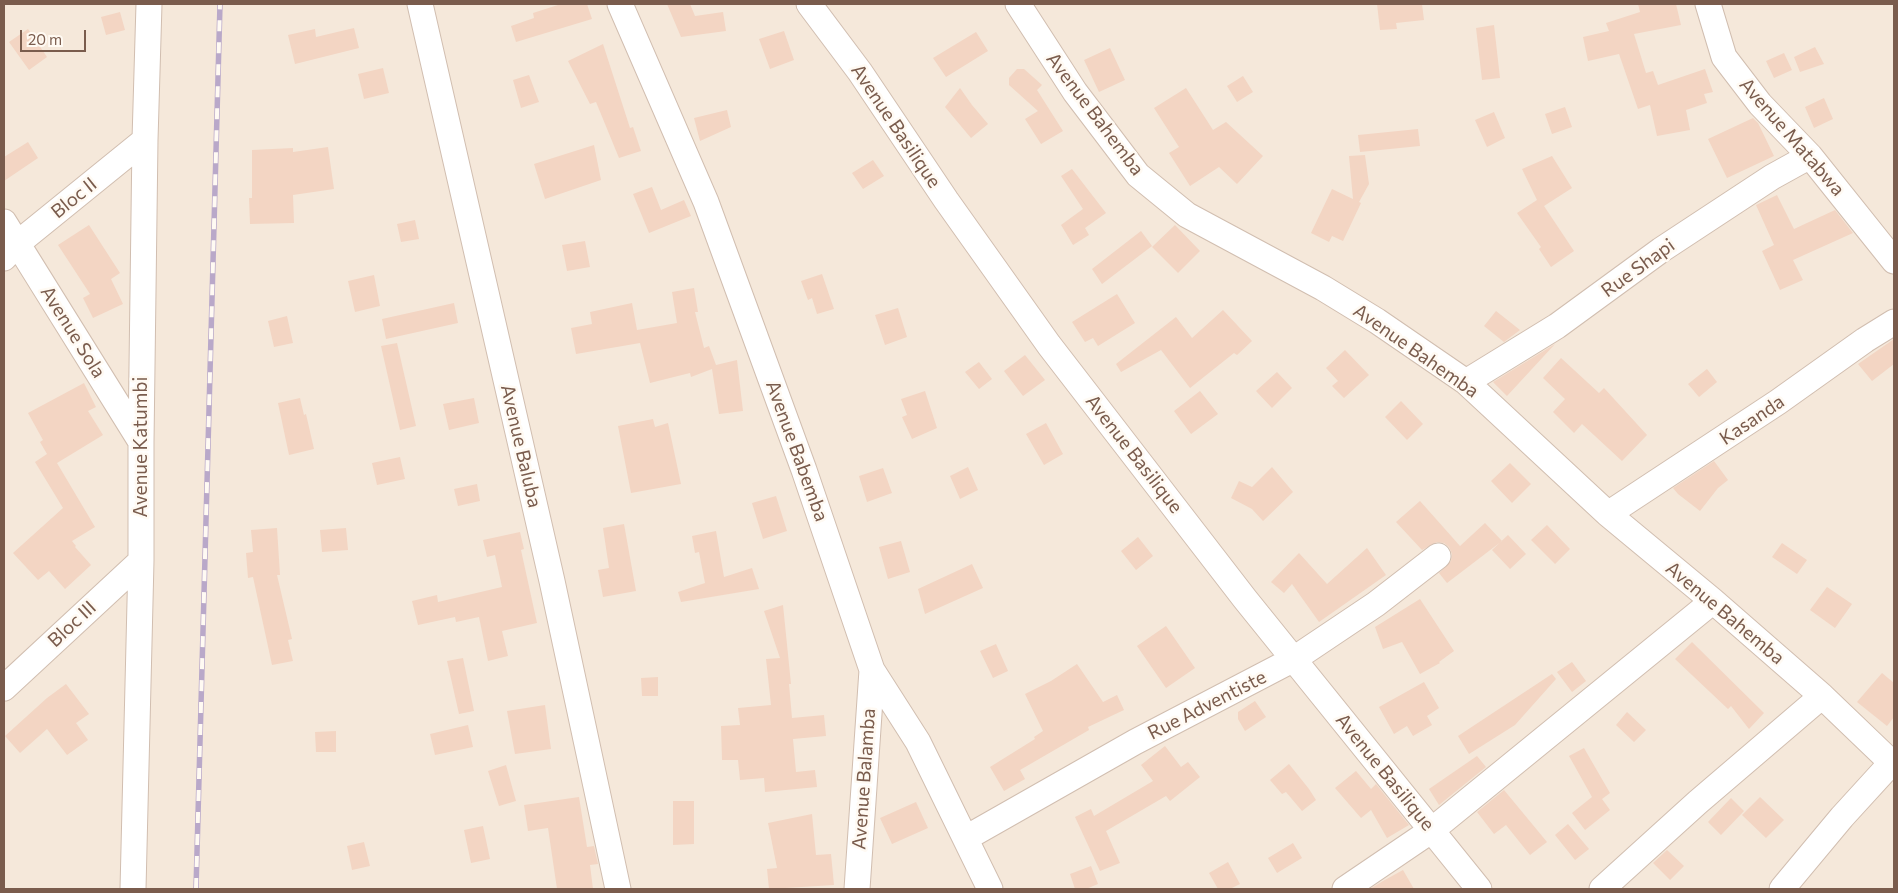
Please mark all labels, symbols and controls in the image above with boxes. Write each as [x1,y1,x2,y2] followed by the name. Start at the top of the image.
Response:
[22,20,89,52] scale bar
[28,30,62,48] text: 20 m
[1041,48,1149,180] street label: Avenue Bahemba
[846,60,946,192] street label: Avenue Basilique
[1735,73,1849,201] street label: Avenue Matabwa
[47,173,101,223] street label: Bloc II
[1597,234,1679,302] street label: Rue Shapi
[36,282,110,382] street label: Avenue Sola
[1349,299,1483,403] street label: Avenue Bahemba
[130,377,152,517] street label: Avenue Katumbi
[761,377,833,525] street label: Avenue Babemba
[496,382,546,510] street label: Avenue Baluba
[1081,390,1187,518] street label: Avenue Basilique
[1715,390,1789,450] street label: Kasanda
[1661,557,1789,669] street label: Avenue Bahemba
[43,596,101,652] street label: Bloc III
[1144,665,1270,745] street label: Rue Adventiste
[848,708,880,850] street label: Avenue Balamba
[1331,709,1439,835] street label: Avenue Basilique

